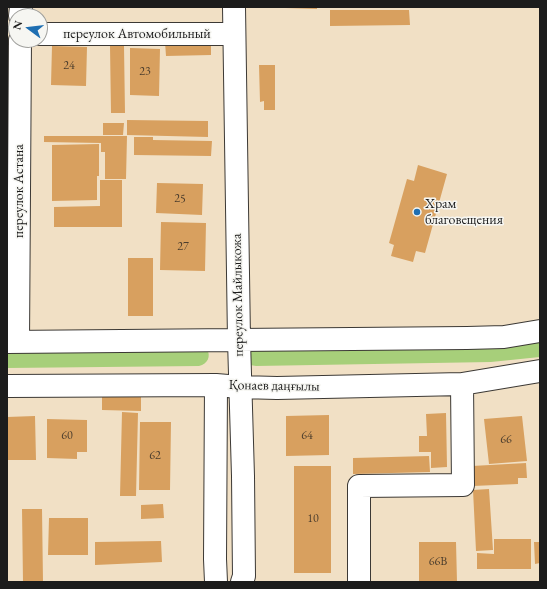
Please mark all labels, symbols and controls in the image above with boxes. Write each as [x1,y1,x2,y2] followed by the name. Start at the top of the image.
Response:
[8,8,48,48] north arrow
[9,19,25,31] text: N
[63,26,211,42] street label: переулок Автомобильный
[63,59,75,73] house number: 24
[139,65,151,79] house number: 23
[11,144,27,238] street label: переулок Астана
[174,192,186,206] house number: 25
[425,196,503,228] place label: Храм благовещения
[412,207,422,217] marker: Храм благовещения
[229,233,247,357] street label: переулок Майлыкожа
[177,240,189,254] house number: 27
[228,377,320,395] street label: Қонаев даңғылы
[61,429,73,443] house number: 60
[301,429,313,443] house number: 64
[500,433,512,447] house number: 66
[149,449,161,463] house number: 62
[307,512,319,526] house number: 10
[429,555,447,569] house number: 66В

